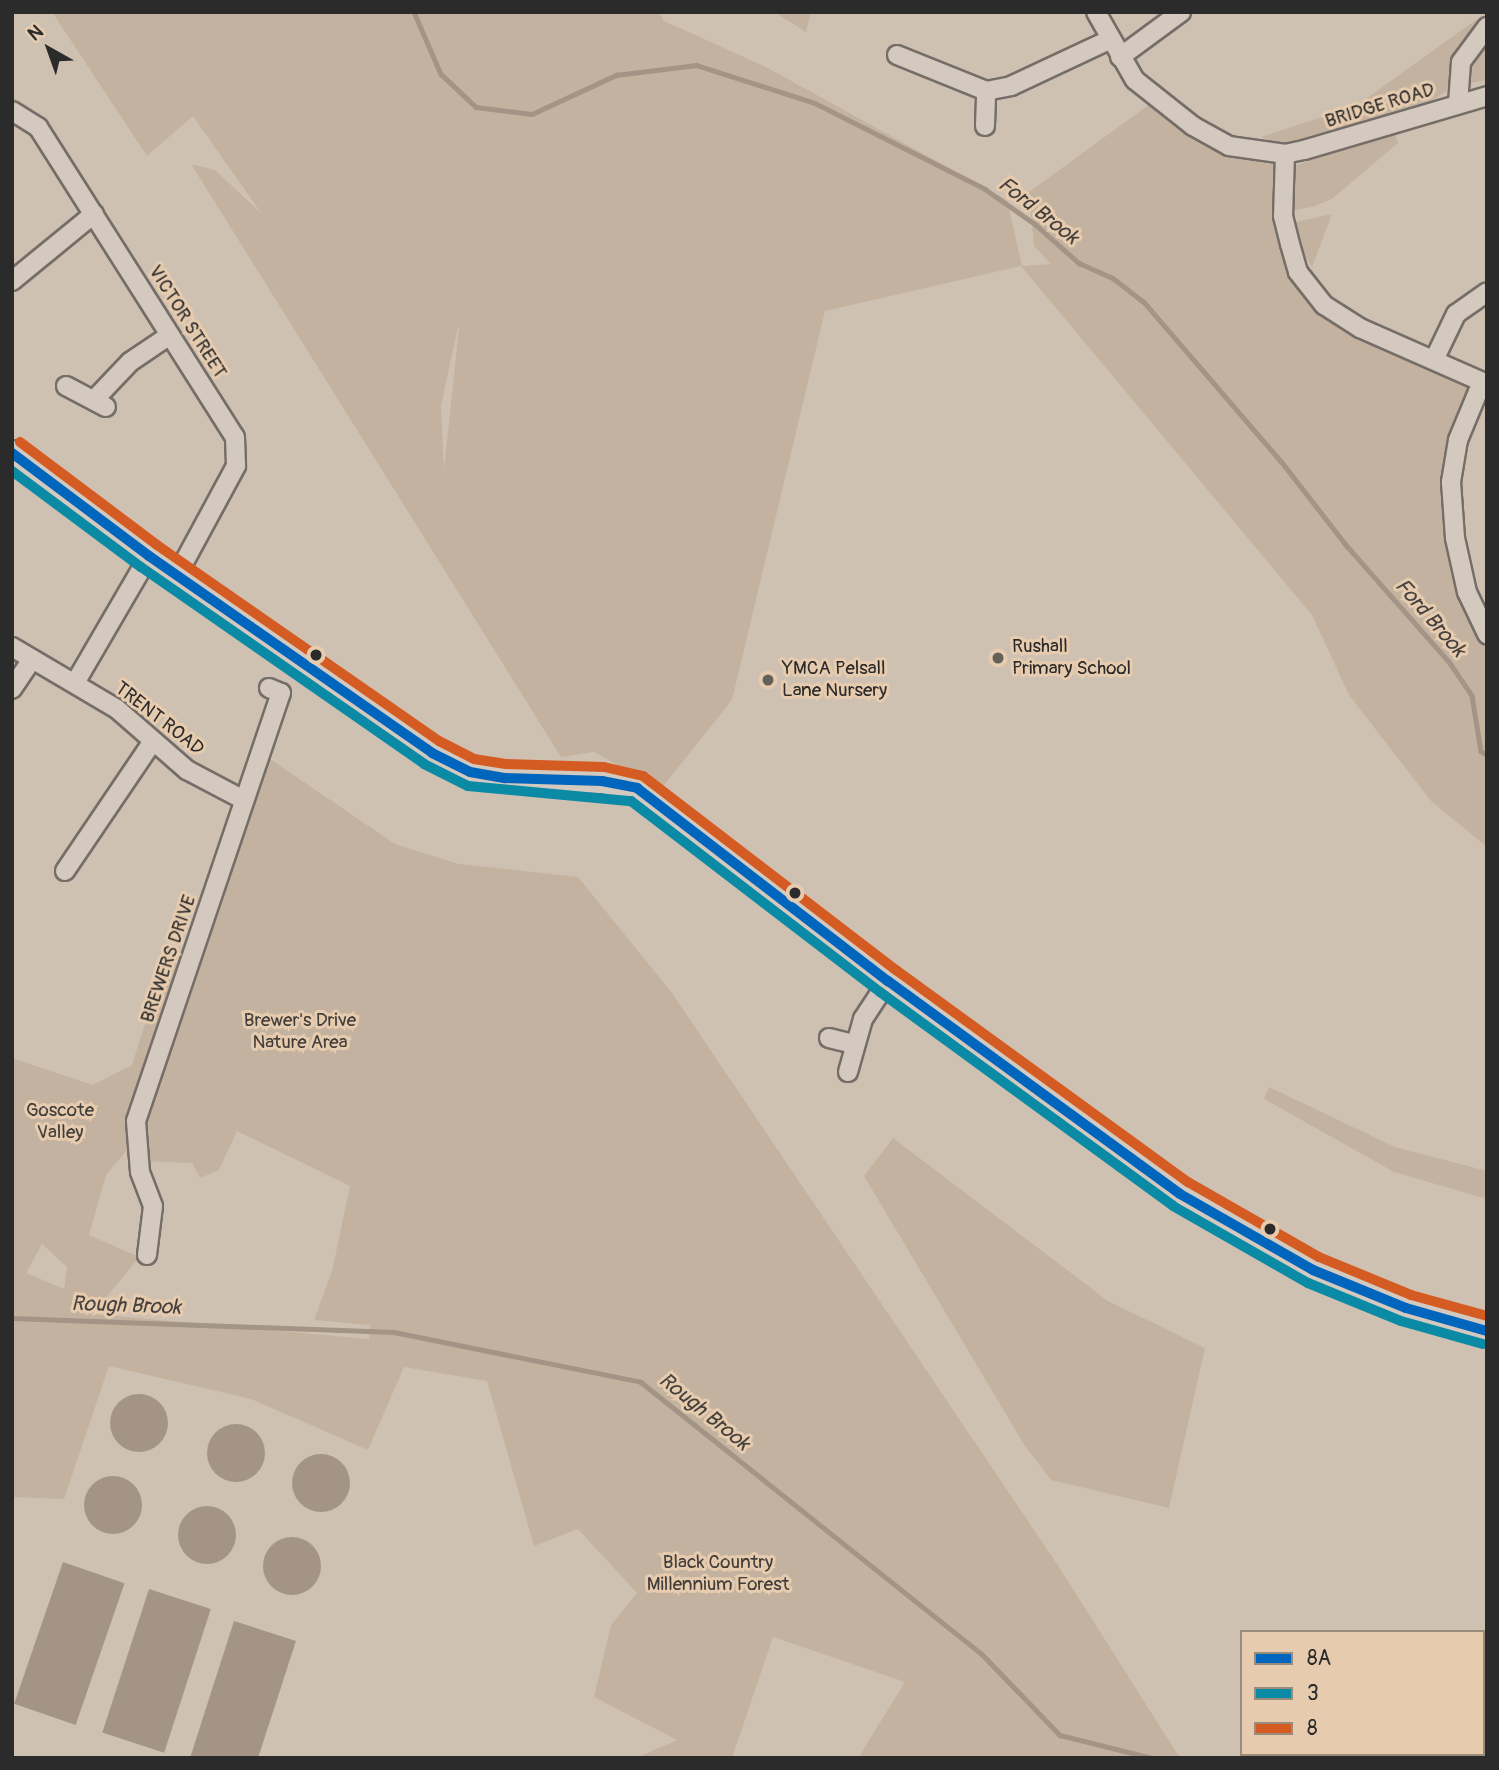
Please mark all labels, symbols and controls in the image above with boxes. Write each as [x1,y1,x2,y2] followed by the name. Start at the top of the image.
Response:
[14,14,84,84] north arrow
[23,20,48,46] text: N
[1323,79,1437,133] street label: BRIDGE ROAD
[993,172,1083,250] water label: Ford Brook
[143,261,231,383] street label: VICTOR STREET
[1389,574,1471,662] water label: Ford Brook
[1012,636,1131,680] place label: Rushall Primary School
[309,648,323,662] unlabelled marker
[990,650,1006,666] marker: Rushall Primary School
[782,658,887,702] place label: YMCA Pelsall Lane Nursery
[760,672,776,688] marker: YMCA Pelsall Lane Nursery
[110,677,208,761] street label: TRENT ROAD
[788,886,802,900] unlabelled marker
[136,892,202,1026] street label: BREWERS DRIVE
[244,1010,356,1054] park label: Brewer's Drive Nature Area
[26,1100,94,1144] park label: Goscote Valley
[1263,1222,1277,1236] unlabelled marker
[71,1291,181,1321] water label: Rough Brook
[654,1368,754,1456] water label: Rough Brook
[647,1552,789,1596] park label: Black Country Millennium Forest
[1240,1630,1485,1756] legend
[1307,1645,1331,1672] text: 8A
[1307,1680,1319,1707] text: 3
[1307,1715,1318,1742] text: 8

